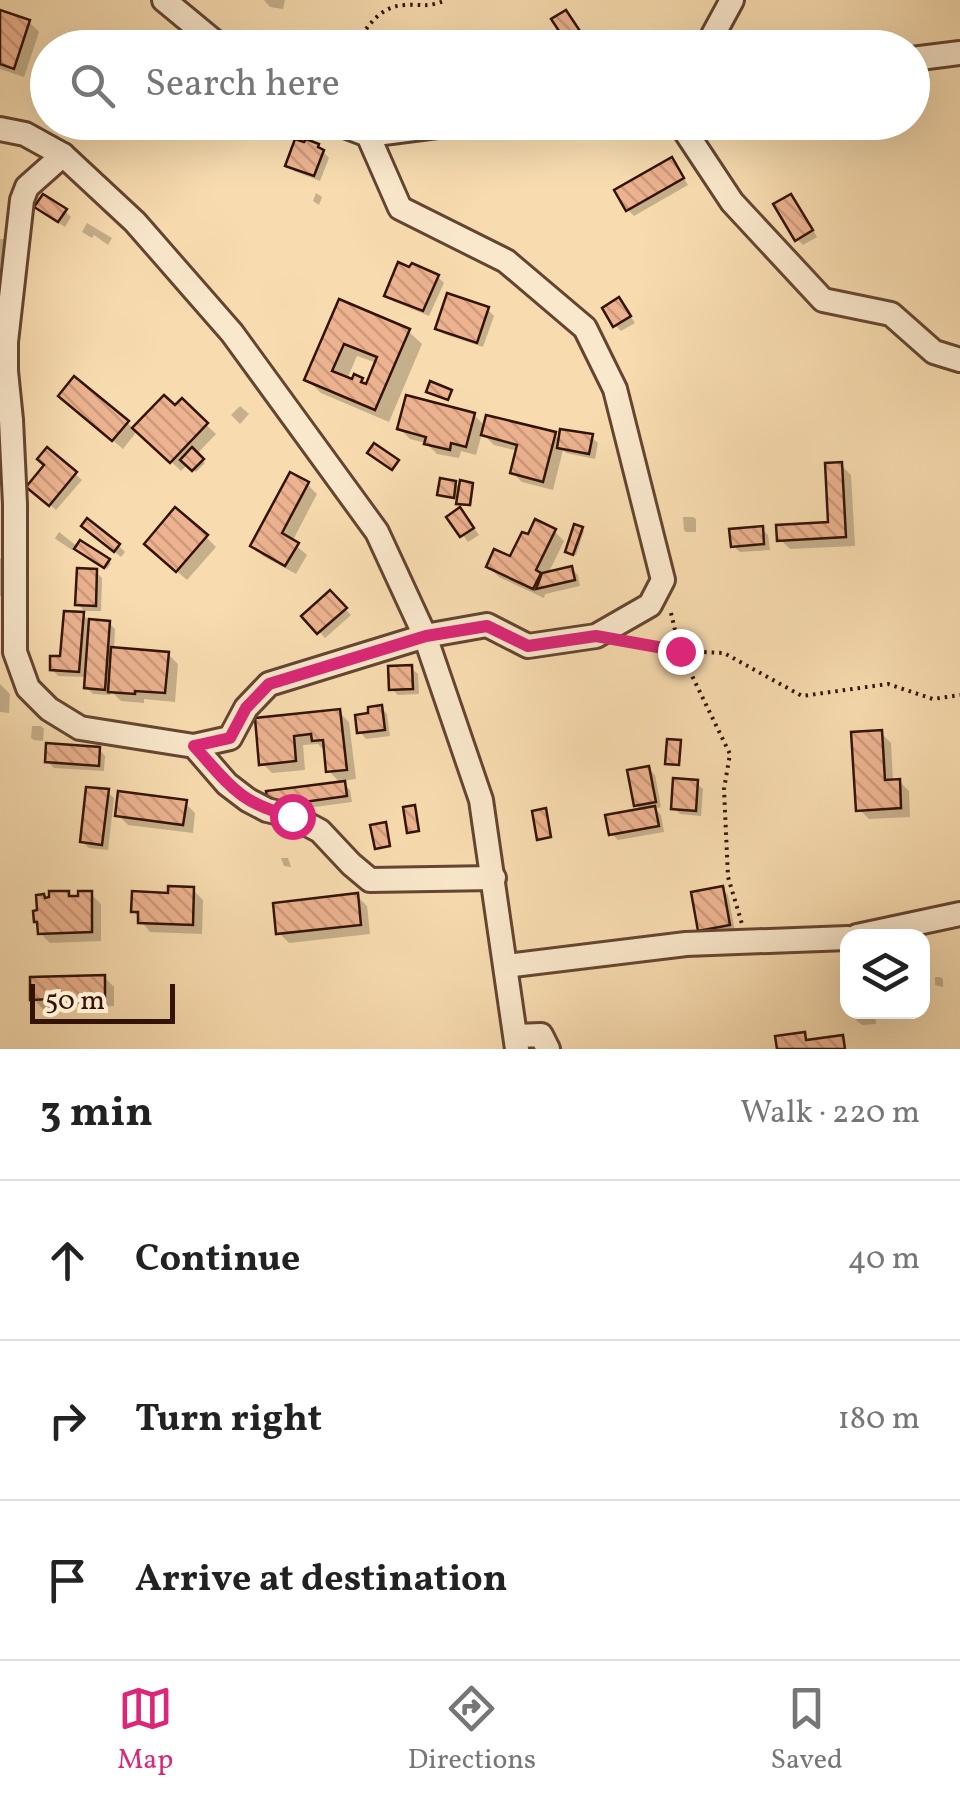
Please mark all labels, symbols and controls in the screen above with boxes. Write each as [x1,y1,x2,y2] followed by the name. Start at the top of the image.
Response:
[30,30,930,140] search box
[65,58,120,113] icon: search
[145,59,340,112] text: Search here
[658,629,704,675] route end
[270,794,316,840] route start
[840,929,930,1019] map controls
[840,929,930,1019] button: layers
[30,979,175,1024] scale bar
[45,982,105,1021] text: 50 m
[40,1085,153,1144] text: 3 min
[740,1092,920,1136] text: Walk · 220 m
[40,1233,95,1288] icon: ahead
[135,1234,300,1287] text: Continue
[848,1238,920,1282] text: 40 m
[40,1393,95,1448] icon: right
[135,1394,322,1447] text: Turn right
[837,1398,920,1442] text: 180 m
[40,1553,95,1608] icon: arrive
[135,1554,508,1607] text: Arrive at destination
[117,1681,173,1780] tab: Map
[408,1681,536,1780] tab: Directions
[771,1681,843,1780] tab: Saved

